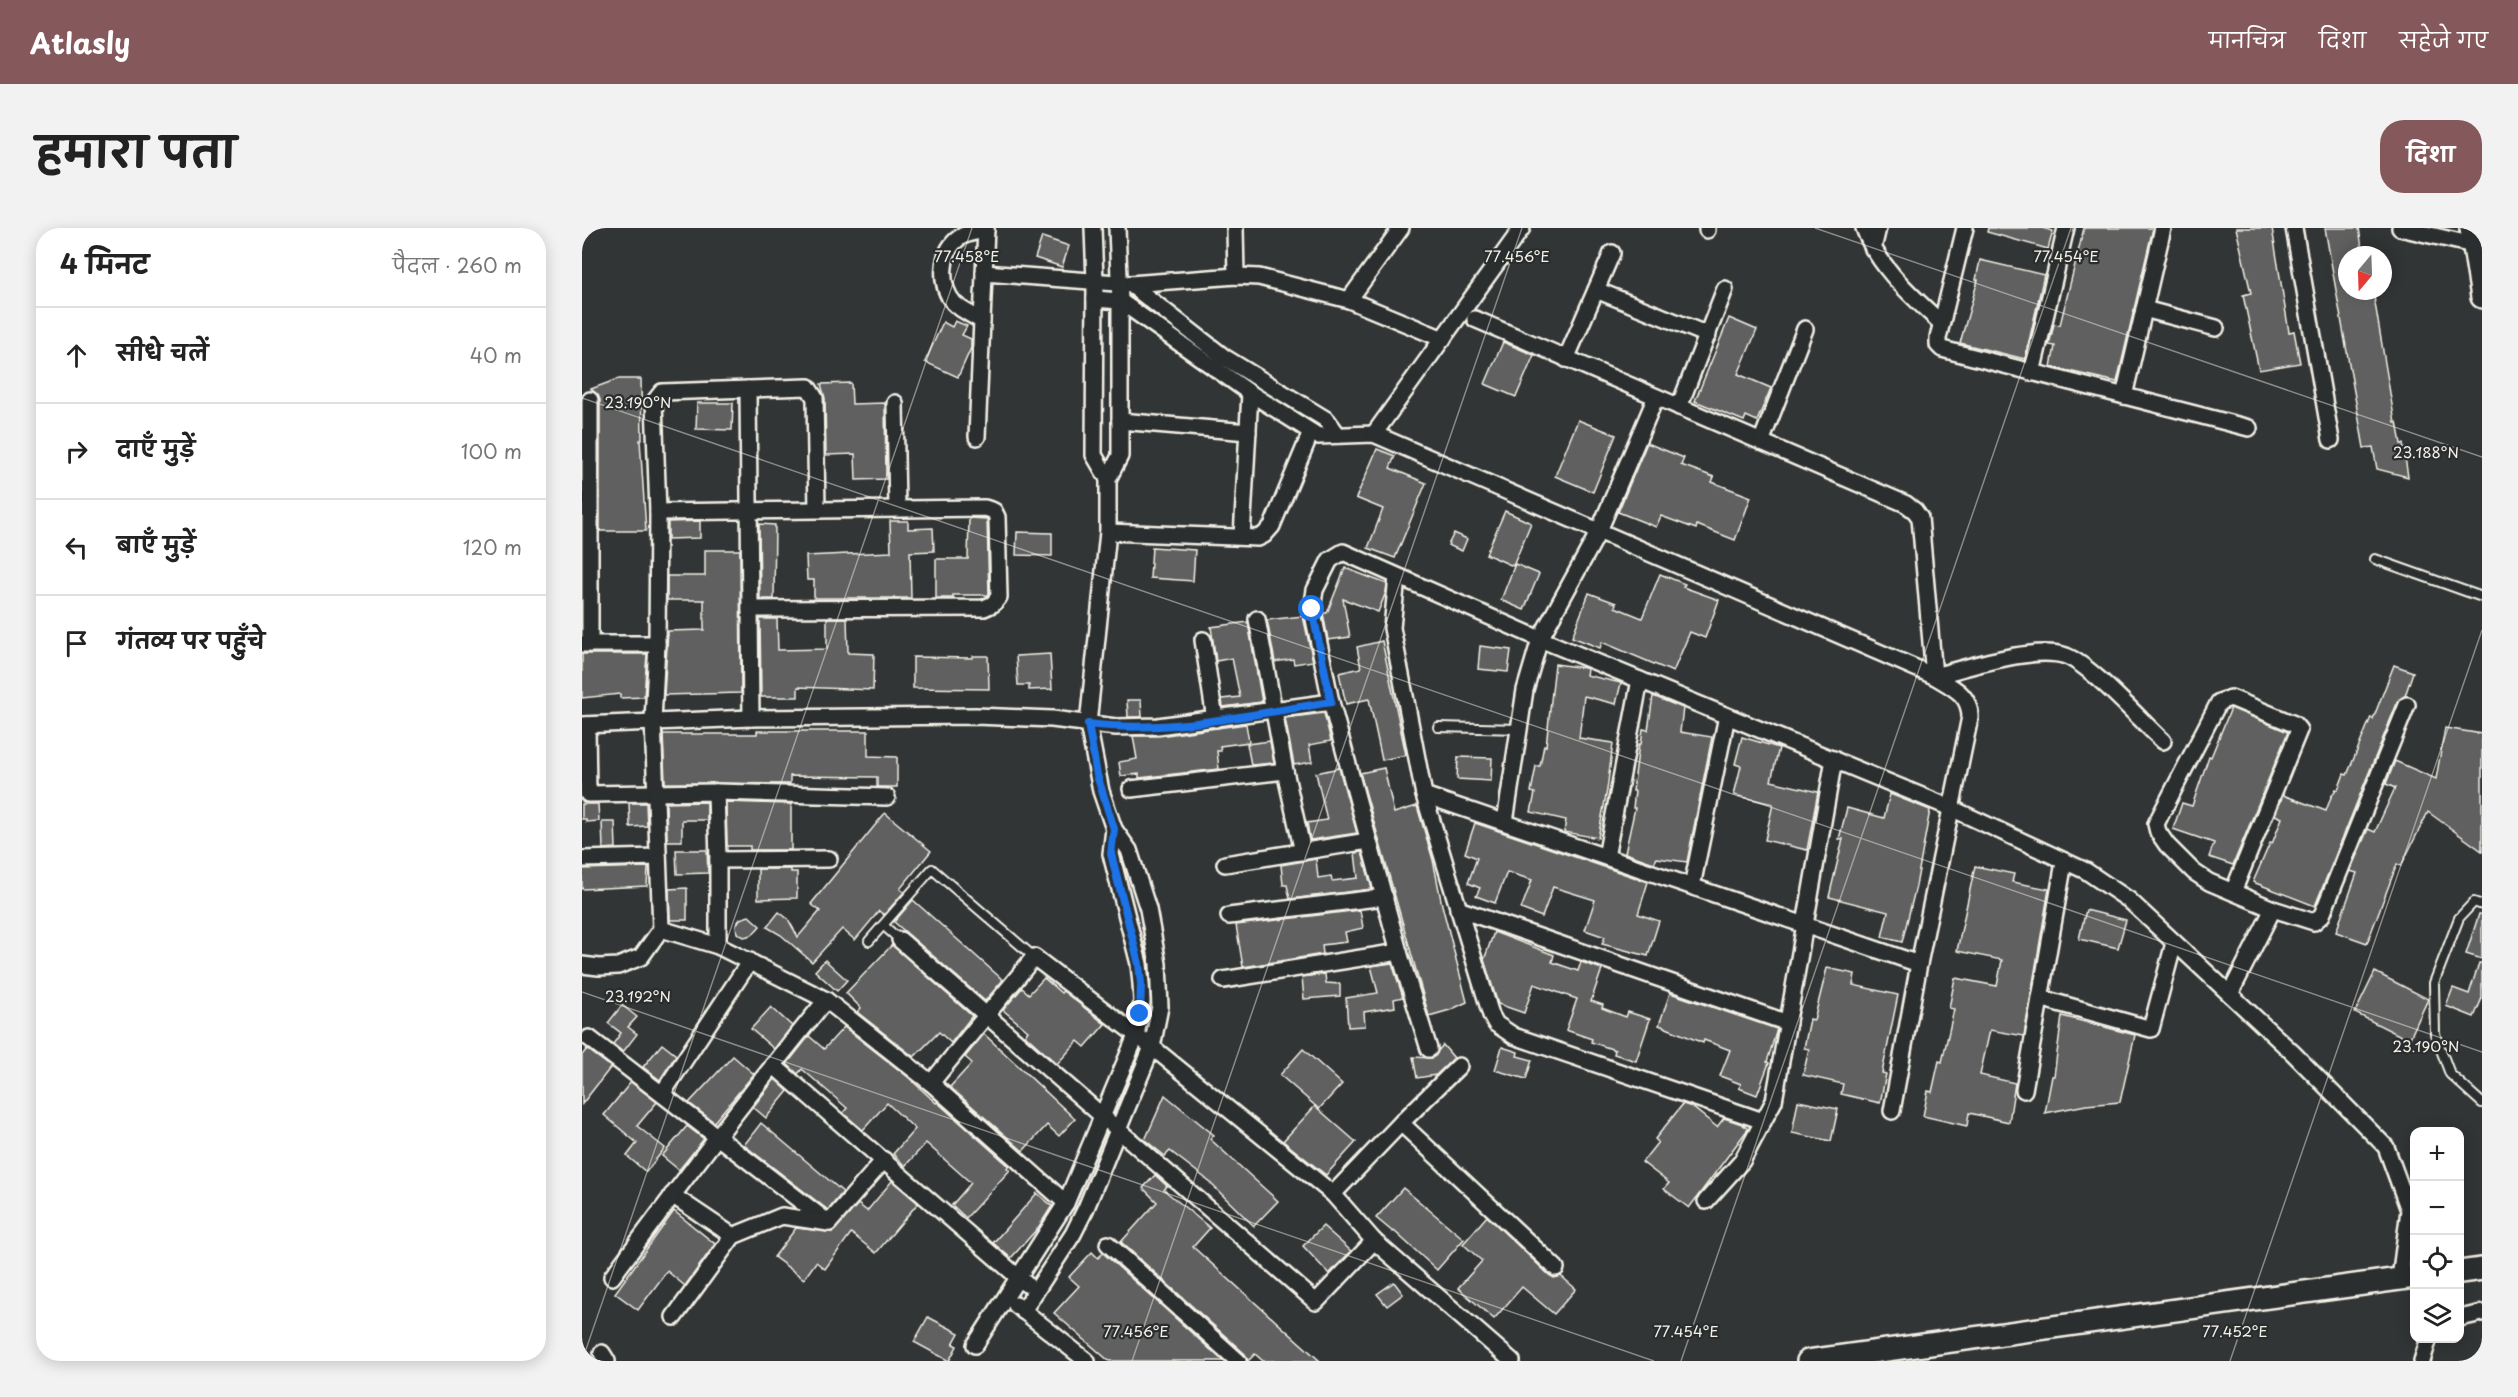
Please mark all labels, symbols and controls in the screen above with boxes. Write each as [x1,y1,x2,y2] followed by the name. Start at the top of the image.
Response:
[30,21,130,64] text: Atlasly
[2209,23,2286,55] text: मानचित्र
[2319,23,2366,55] text: दिशा
[2399,23,2488,55] text: सहेजे गए
[36,118,236,181] text: हमारा पता
[2380,120,2482,193] button: दिशा
[60,244,149,283] text: 4 मिनट
[935,244,999,267] text: 77.458°E
[1484,244,1550,267] text: 77.456°E
[2033,244,2099,267] text: 77.454°E
[2338,246,2392,300] north arrow
[393,250,522,280] text: पैदल · 260 m
[117,335,209,368] text: सीधे चलें
[60,339,93,372] icon: ahead
[470,340,522,370] text: 40 m
[604,390,672,413] text: 23.190°N
[117,431,195,464] text: दाएँ मुड़ें
[60,435,93,468] icon: right
[461,436,522,466] text: 100 m
[2393,440,2459,463] text: 23.188°N
[117,527,196,560] text: बाएँ मुड़ें
[60,531,93,564] icon: left
[463,532,522,562] text: 120 m
[1298,595,1324,621] route start
[117,623,265,656] text: गंतव्य पर पहुँचे
[60,627,93,660] icon: arrive
[605,984,671,1007] text: 23.192°N
[1126,1000,1152,1026] route end
[2392,1034,2460,1057] text: 23.190°N
[2410,1127,2464,1343] map controls
[2410,1127,2464,1181] button: +
[2410,1181,2464,1235] button: −
[2410,1235,2464,1289] button: locate
[2410,1289,2464,1343] button: layers
[1103,1319,1169,1342] text: 77.456°E
[1653,1319,1719,1342] text: 77.454°E
[2202,1319,2268,1342] text: 77.452°E

